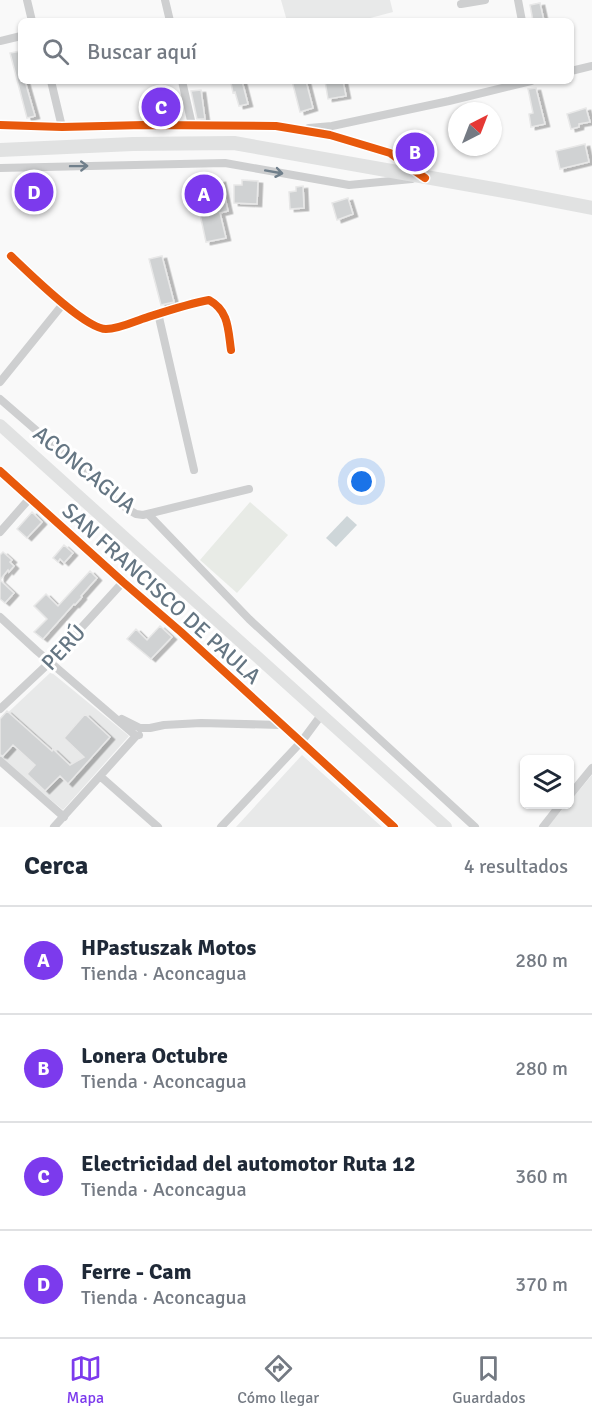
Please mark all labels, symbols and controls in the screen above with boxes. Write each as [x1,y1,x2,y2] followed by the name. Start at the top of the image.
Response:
[18,18,574,84] search box
[39,35,72,68] icon: search
[87,38,197,65] text: Buscar aquí
[142,84,180,130] pin: C
[448,102,502,156] north arrow
[396,130,434,174] pin: B
[69,161,89,172] one-way arrow
[263,167,283,178] one-way arrow
[15,170,54,214] pin: D
[184,172,224,216] pin: A
[28,420,142,519] street label: ACONCAGUA
[347,467,376,496] your location
[57,497,267,690] street label: SAN FRANCISCO DE PAULA
[36,619,91,676] street label: PERÚ
[520,755,574,809] map controls
[520,755,574,809] button: layers
[24,850,88,882] text: Cerca
[464,854,568,879] text: 4 resultados
[81,934,256,961] text: HPastuszak Motos
[37,948,50,973] text: A
[515,948,568,973] text: 280 m
[81,961,247,986] text: Tienda · Aconcagua
[81,1042,228,1069] text: Lonera Octubre
[37,1056,50,1081] text: B
[515,1056,568,1081] text: 280 m
[81,1069,247,1094] text: Tienda · Aconcagua
[81,1150,416,1177] text: Electricidad del automotor Ruta 12
[37,1164,50,1189] text: C
[515,1164,568,1189] text: 360 m
[81,1177,247,1202] text: Tienda · Aconcagua
[81,1258,191,1285] text: Ferre - Cam
[37,1272,50,1297] text: D
[515,1272,568,1297] text: 370 m
[81,1285,247,1310] text: Tienda · Aconcagua
[67,1352,104,1408] tab: Mapa
[237,1352,319,1408] tab: Cómo llegar
[452,1352,525,1408] tab: Guardados

